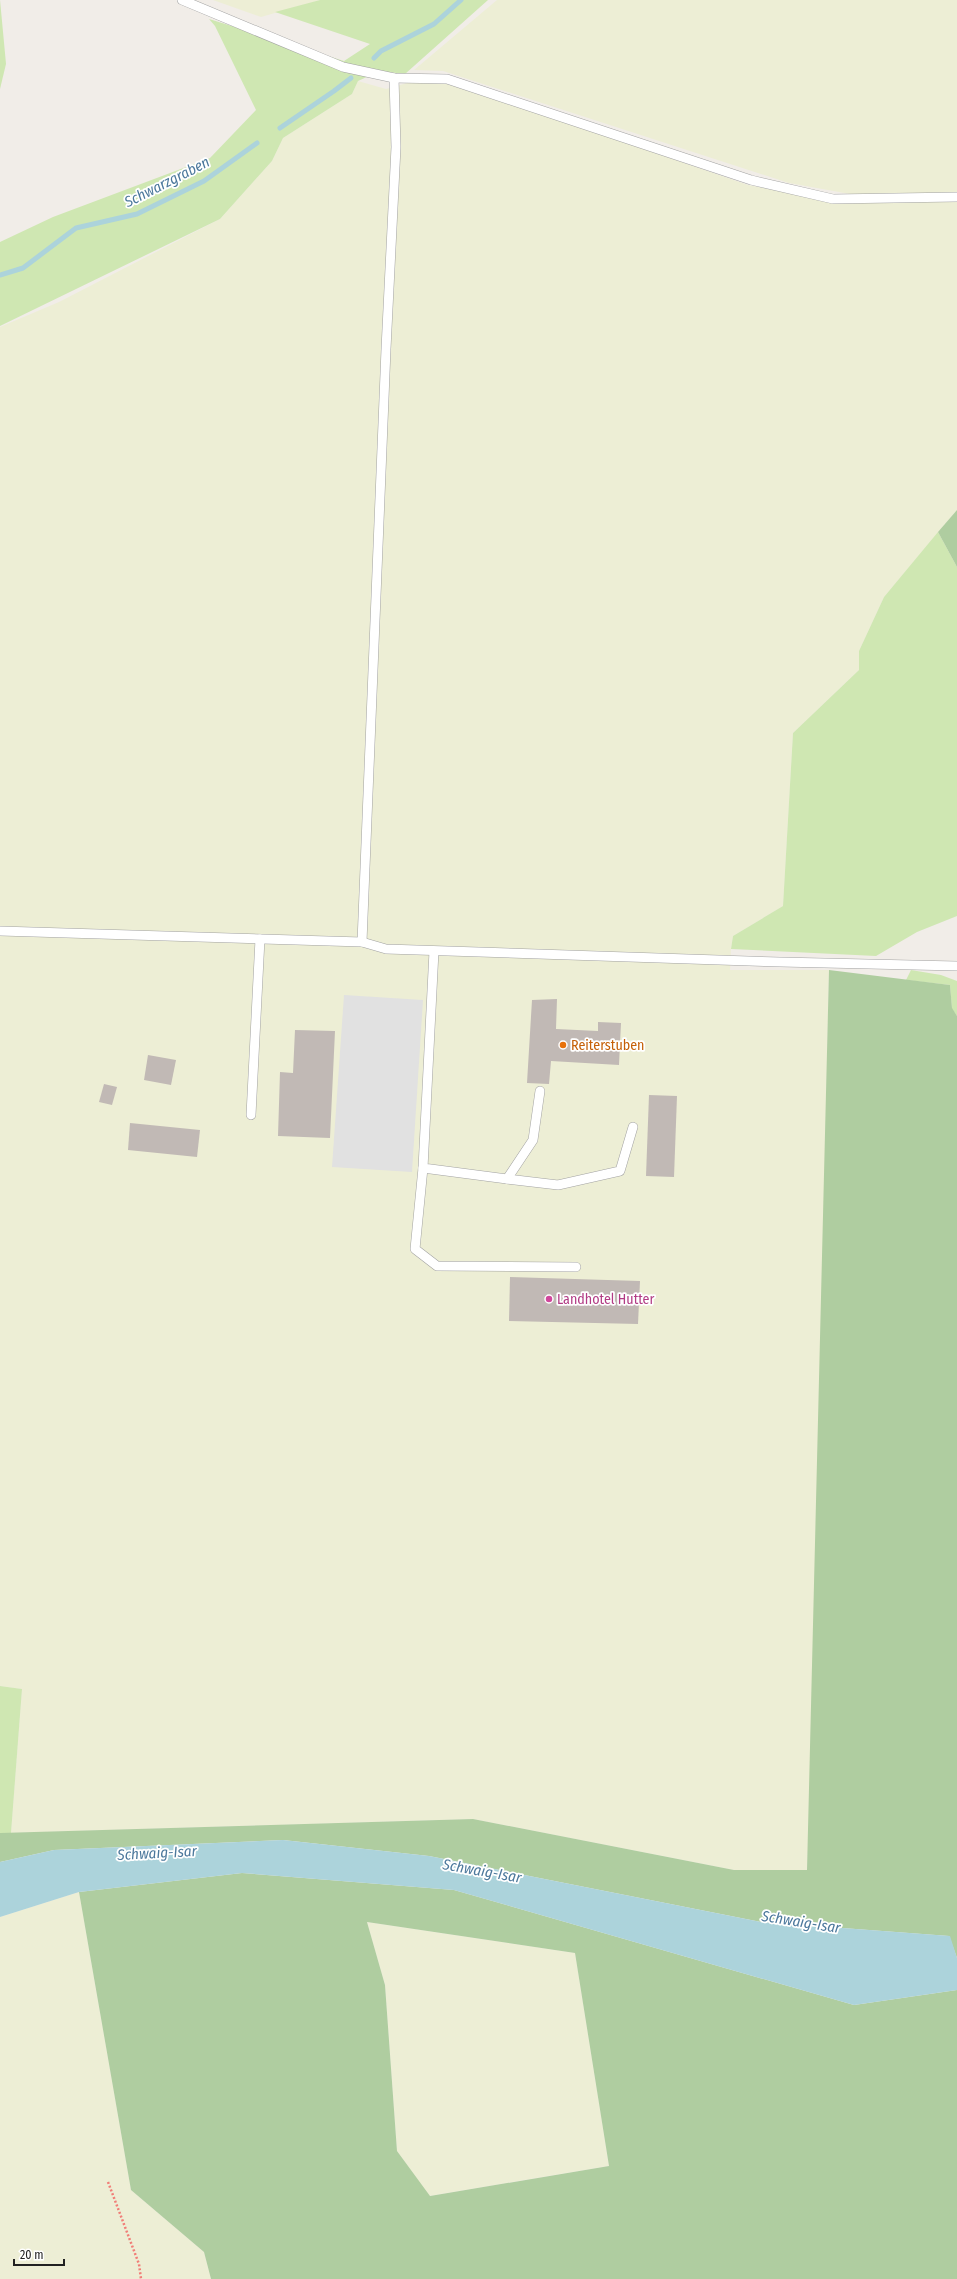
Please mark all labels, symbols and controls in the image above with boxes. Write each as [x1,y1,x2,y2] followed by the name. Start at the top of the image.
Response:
[121,153,213,212] water label: Schwarzgraben
[571,1037,644,1054] place label: Reiterstuben
[558,1040,568,1050] marker: Reiterstuben
[557,1291,655,1308] place label: Landhotel Hutter
[544,1294,554,1304] marker: Landhotel Hutter
[116,1842,198,1864] water label: Schwaig-Isar
[440,1855,523,1887] water label: Schwaig-Isar
[759,1907,842,1937] water label: Schwaig-Isar
[14,2241,64,2267] scale bar
[20,2248,44,2262] text: 20 m

